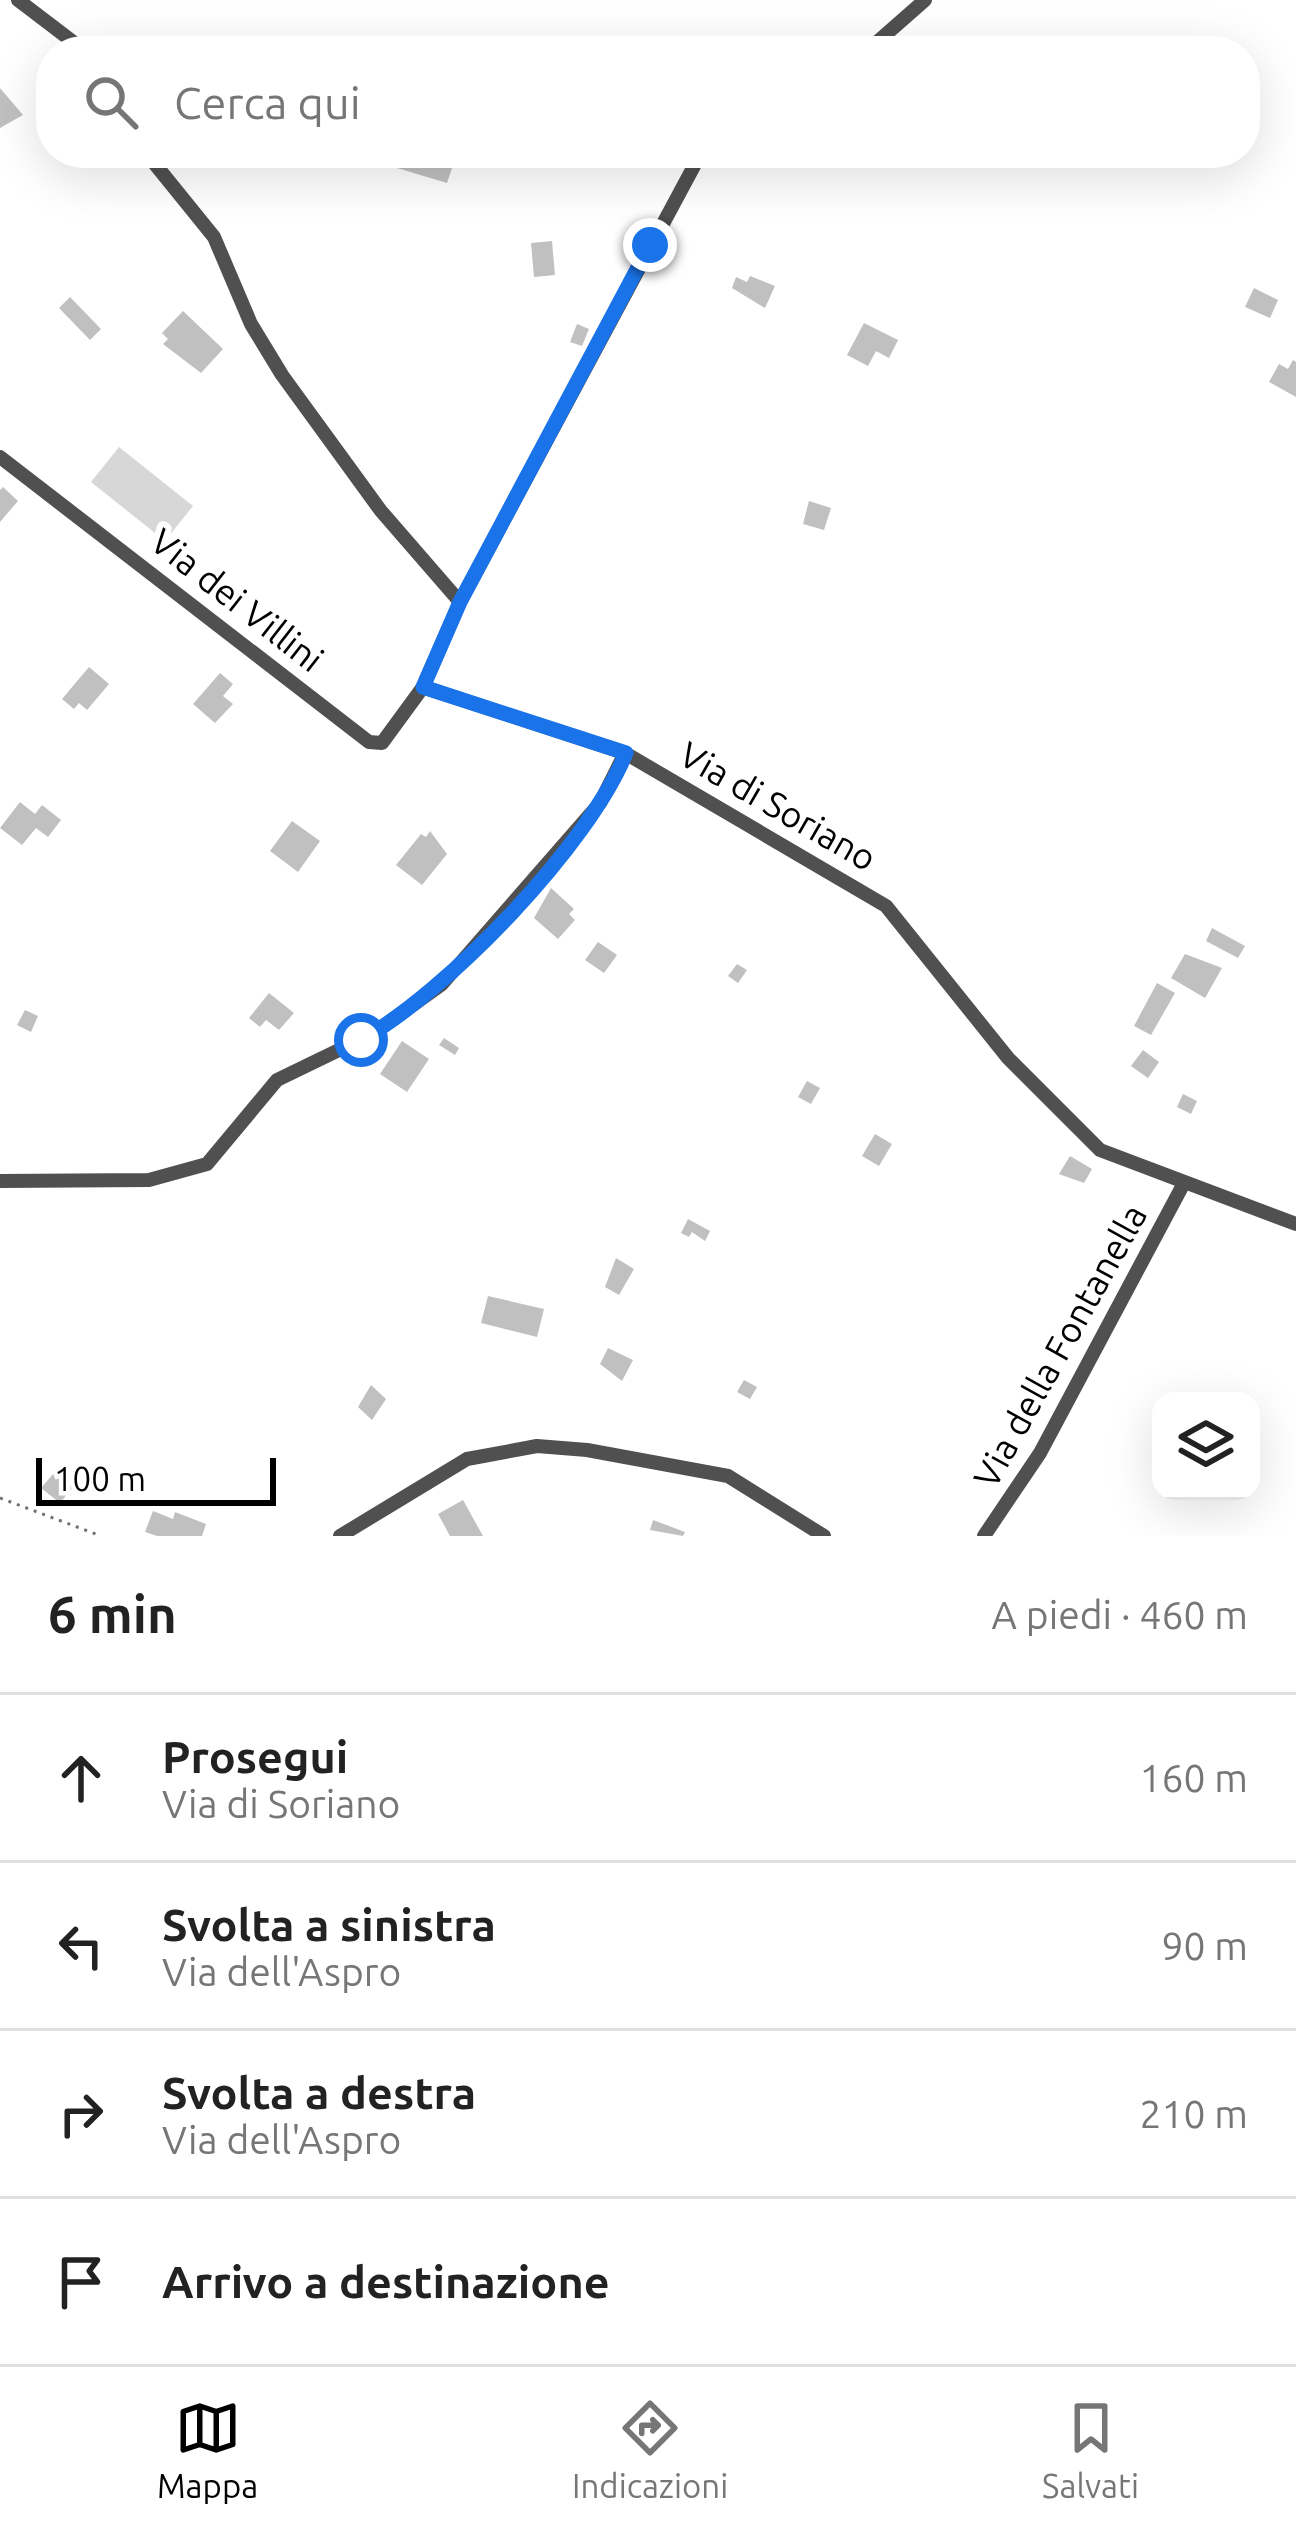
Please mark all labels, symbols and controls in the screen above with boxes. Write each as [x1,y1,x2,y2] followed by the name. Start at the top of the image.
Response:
[36,36,1260,168] search box
[78,69,144,135] icon: search
[174,77,361,128] text: Cerca qui
[623,218,677,272] route end
[143,520,332,680] street label: Via dei Villini
[673,733,884,878] street label: Via di Soriano
[334,1013,388,1067] route start
[965,1197,1154,1494] street label: Via della Fontanella
[1152,1392,1260,1500] map controls
[1152,1392,1260,1500] button: layers
[36,1452,276,1505] scale bar
[54,1460,146,1497] text: 100 m
[48,1585,177,1643] text: 6 min
[992,1593,1248,1636] text: A piedi · 460 m
[162,1731,348,1782] text: Prosegui
[48,1745,114,1811] icon: ahead
[1139,1756,1248,1799] text: 160 m
[162,1782,400,1825] text: Via di Soriano
[162,1899,496,1950] text: Svolta a sinistra
[48,1913,114,1979] icon: left
[1161,1924,1248,1967] text: 90 m
[162,1950,401,1993] text: Via dell'Aspro
[162,2067,476,2118] text: Svolta a destra
[48,2081,114,2147] icon: right
[1139,2092,1248,2135] text: 210 m
[162,2118,401,2161] text: Via dell'Aspro
[48,2249,114,2315] icon: arrive
[162,2256,610,2307] text: Arrivo a destinazione
[157,2395,258,2504] tab: Mappa
[572,2395,728,2504] tab: Indicazioni
[1042,2395,1139,2504] tab: Salvati

